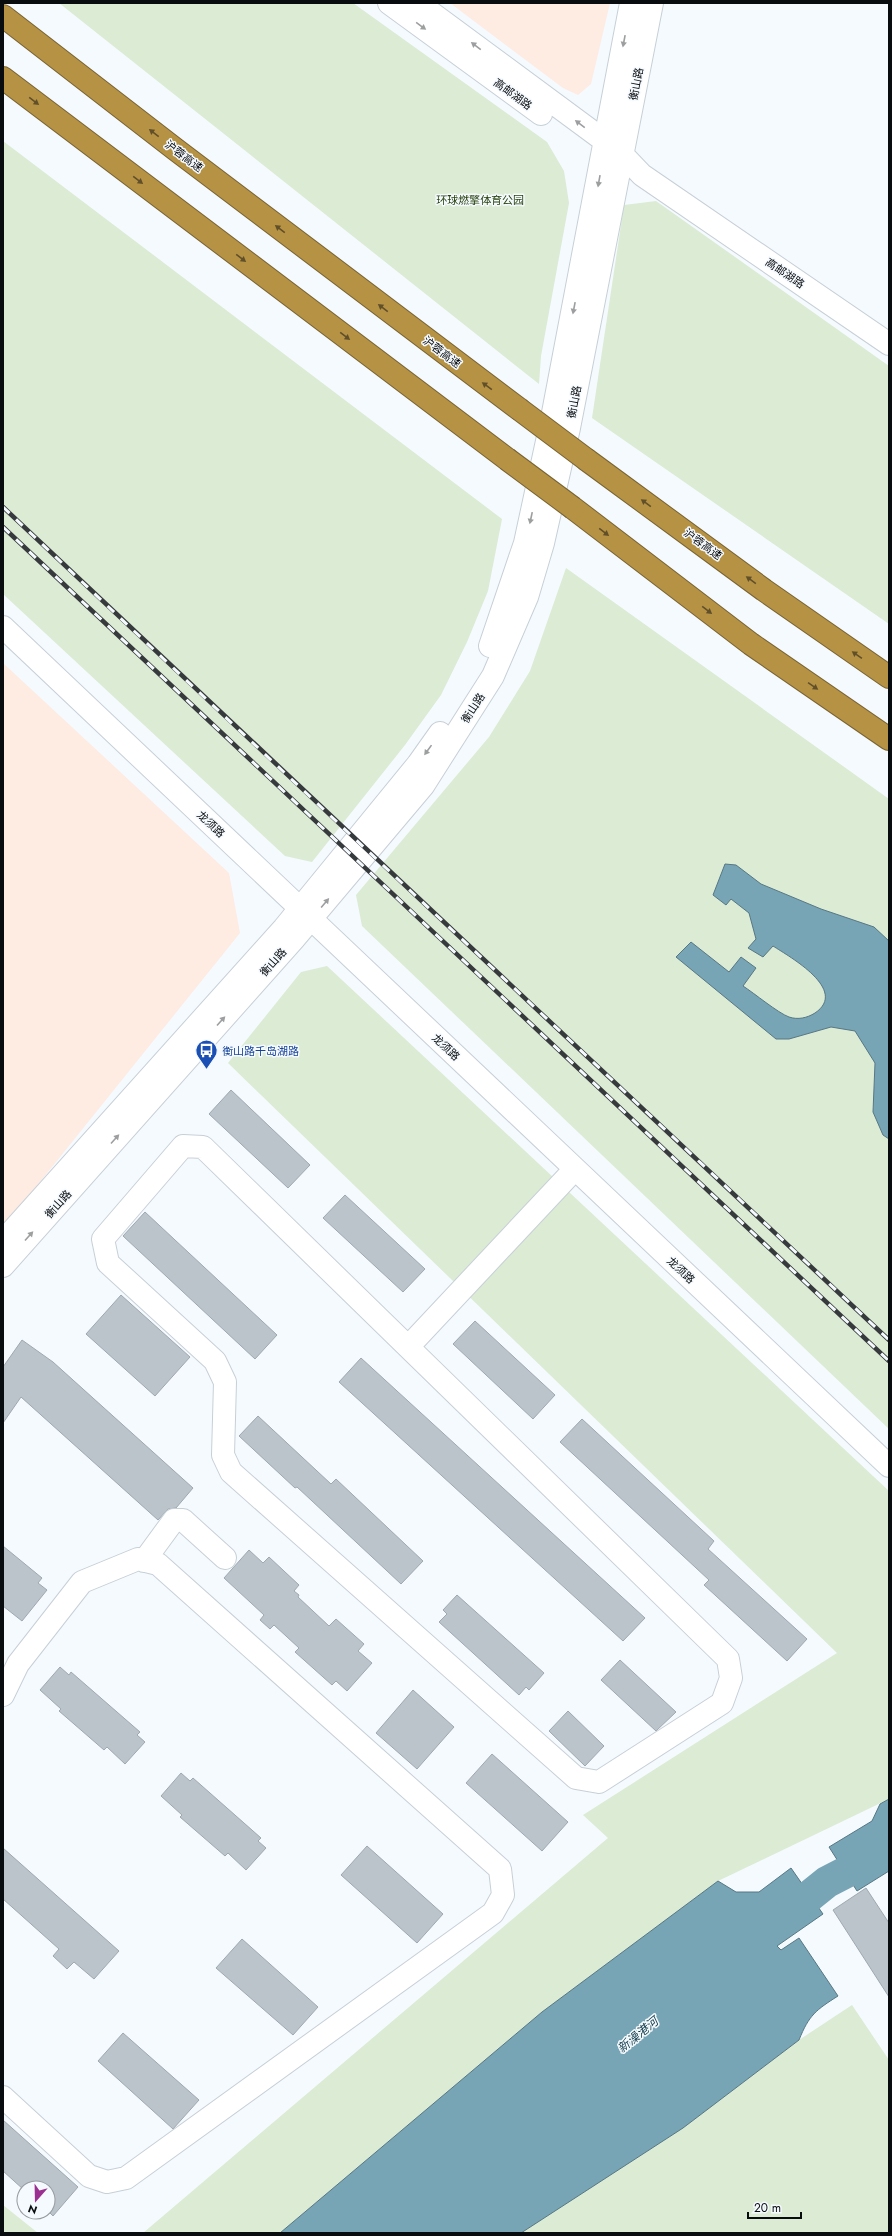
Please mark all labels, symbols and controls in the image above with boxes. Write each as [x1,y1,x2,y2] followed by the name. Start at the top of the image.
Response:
[415,22,426,30] one-way arrow
[621,35,627,47] one-way arrow
[470,42,481,51] one-way arrow
[625,66,647,102] street label: 衡山路
[490,75,536,113] street label: 高邮湖路
[29,97,40,105] one-way arrow
[574,120,585,128] one-way arrow
[149,129,160,138] one-way arrow
[162,136,206,176] street label: 沪蓉高速
[595,174,601,187] one-way arrow
[132,175,143,184] one-way arrow
[436,192,524,208] park label: 环球燃擎体育公园
[275,225,285,233] one-way arrow
[236,254,247,262] one-way arrow
[762,254,808,292] street label: 高邮湖路
[571,302,577,314] one-way arrow
[378,304,389,312] one-way arrow
[340,332,351,341] one-way arrow
[420,332,464,372] street label: 沪蓉高速
[482,382,493,390] one-way arrow
[563,384,585,420] street label: 衡山路
[641,499,651,507] one-way arrow
[527,512,533,524] one-way arrow
[680,525,726,563] street label: 沪蓉高速
[598,528,609,536] one-way arrow
[745,576,756,584] one-way arrow
[702,606,713,615] one-way arrow
[852,651,862,659] one-way arrow
[808,682,818,690] one-way arrow
[457,690,489,726] street label: 衡山路
[424,744,432,755] one-way arrow
[193,807,229,841] street label: 龙须路
[320,897,329,908] one-way arrow
[256,944,290,980] street label: 衡山路
[216,1016,225,1027] one-way arrow
[428,1030,464,1064] street label: 龙须路
[194,1038,220,1071] bus stop icon: 衡山路千岛湖路
[222,1043,299,1059] place label: 衡山路千岛湖路
[111,1134,120,1145] one-way arrow
[41,1186,75,1222] street label: 衡山路
[24,1232,33,1241] one-way arrow
[663,1253,699,1287] street label: 龙须路
[614,2012,664,2057] water label: 新澡港河
[16,2180,56,2220] north arrow
[748,2194,801,2220] scale bar
[754,2199,781,2217] text: 20 m
[26,2200,39,2218] text: N

